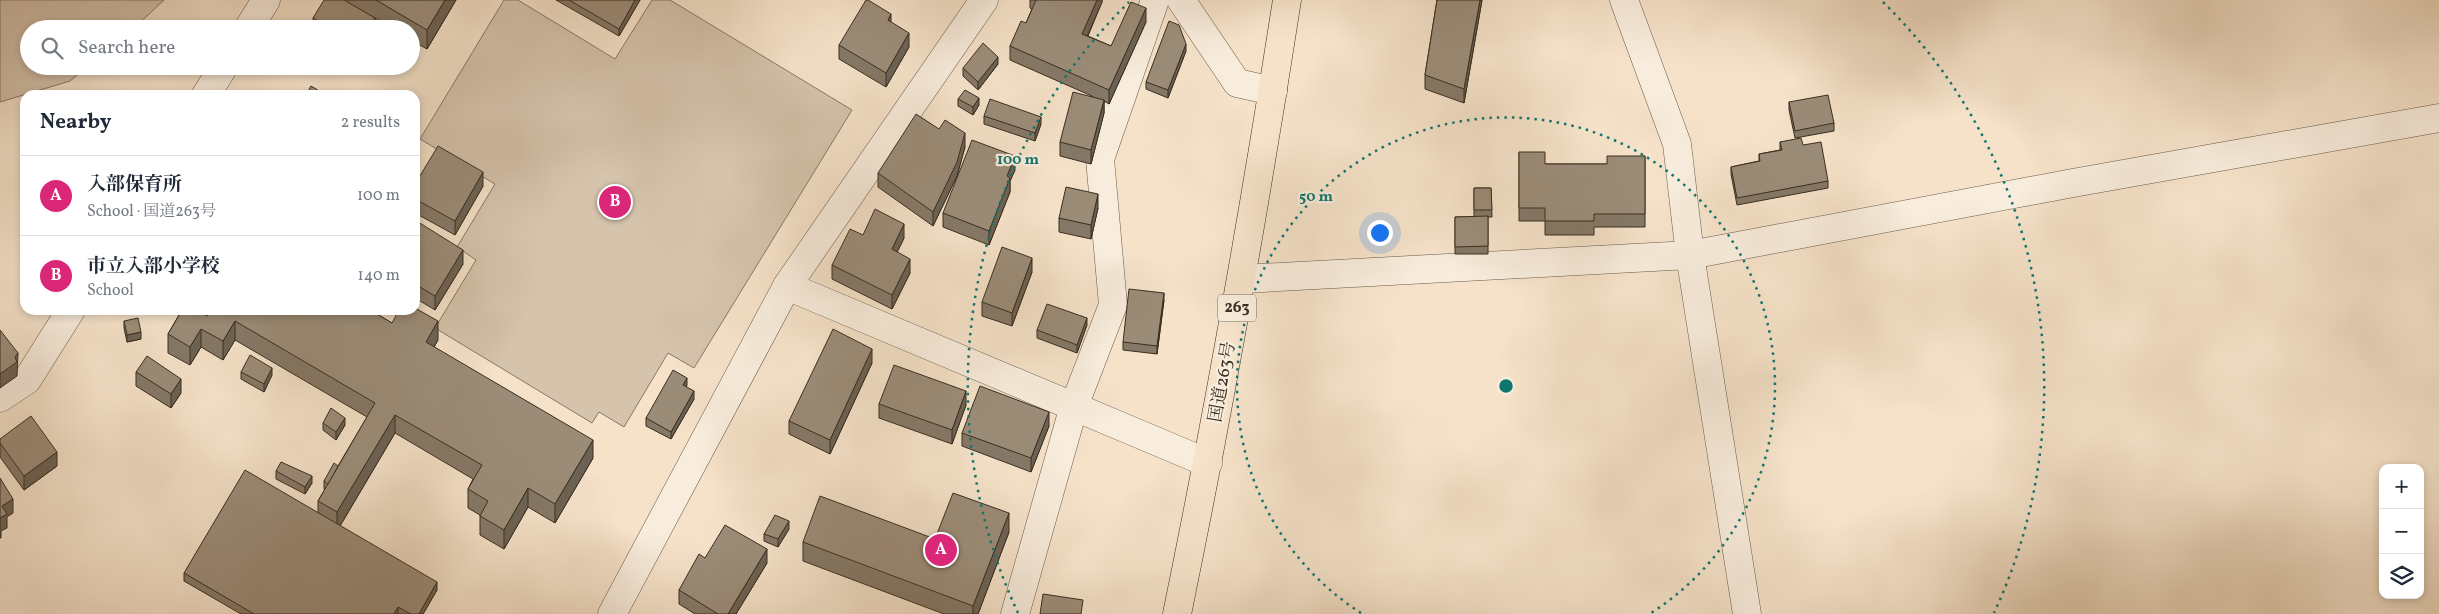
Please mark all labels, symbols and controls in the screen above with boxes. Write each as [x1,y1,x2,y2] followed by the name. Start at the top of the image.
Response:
[20,20,420,75] search box
[38,34,66,62] icon: search
[78,35,175,61] text: Search here
[40,108,111,137] text: Nearby
[341,112,400,134] text: 2 results
[997,150,1040,171] text: 100 m
[87,172,182,198] text: 入部保育所
[599,183,631,221] pin: B
[50,185,62,207] text: A
[357,185,400,207] text: 100 m
[1299,187,1333,208] text: 50 m
[87,201,216,223] text: School · 国道263号
[1367,220,1393,246] your location
[87,254,220,280] text: 市立入部小学校
[51,265,61,287] text: B
[358,265,400,287] text: 140 m
[87,280,134,302] text: School
[1218,294,1256,322] road number: 263
[1204,340,1242,424] street label: 国道263号
[1497,377,1515,395] centre of rings
[2379,464,2424,599] map controls
[2379,464,2424,509] button: +
[2379,509,2424,554] button: −
[925,531,957,569] pin: A
[2379,554,2424,599] button: layers

